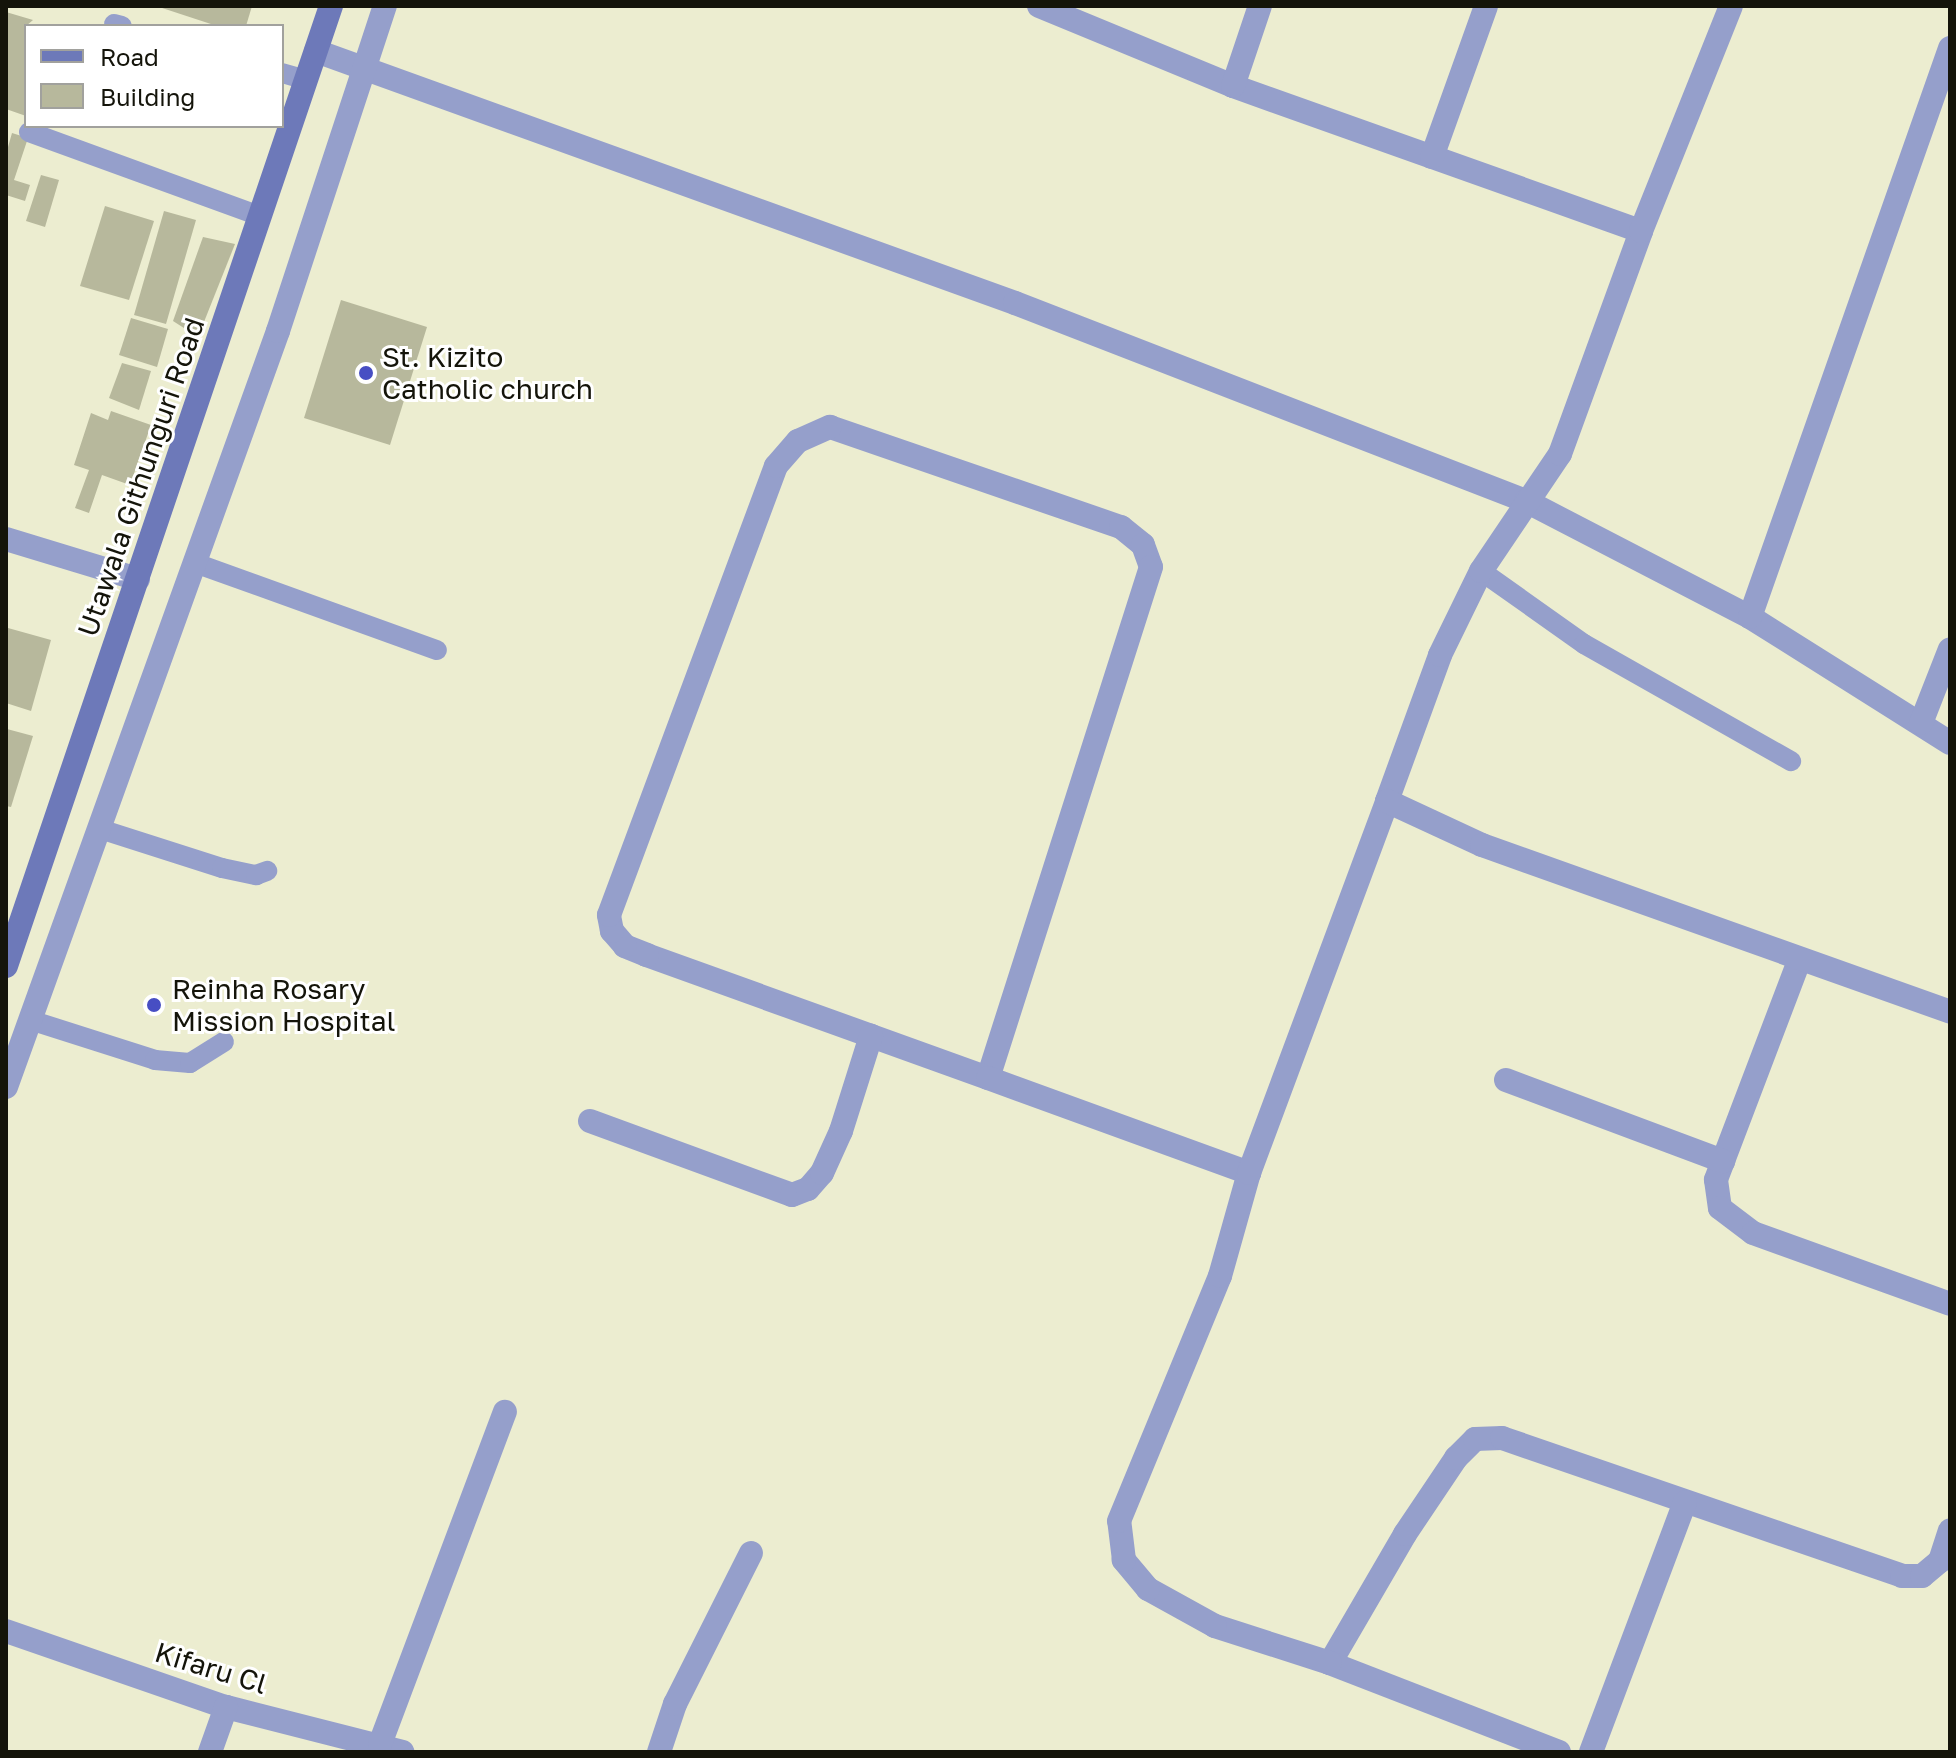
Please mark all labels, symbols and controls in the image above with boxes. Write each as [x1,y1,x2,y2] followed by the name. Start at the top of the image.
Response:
[24,24,284,128] legend
[100,42,159,71] text: Road
[100,82,195,111] text: Building
[71,313,211,641] street label: Utawala Githunguri Road
[382,340,593,406] place label: St. Kizito Catholic church
[357,364,375,382] marker: St. Kizito Catholic church
[172,972,395,1038] place label: Reinha Rosary Mission Hospital
[143,994,165,1016] marker: Reinha Rosary Mission Hospital
[151,1635,271,1701] street label: Kifaru Cl

